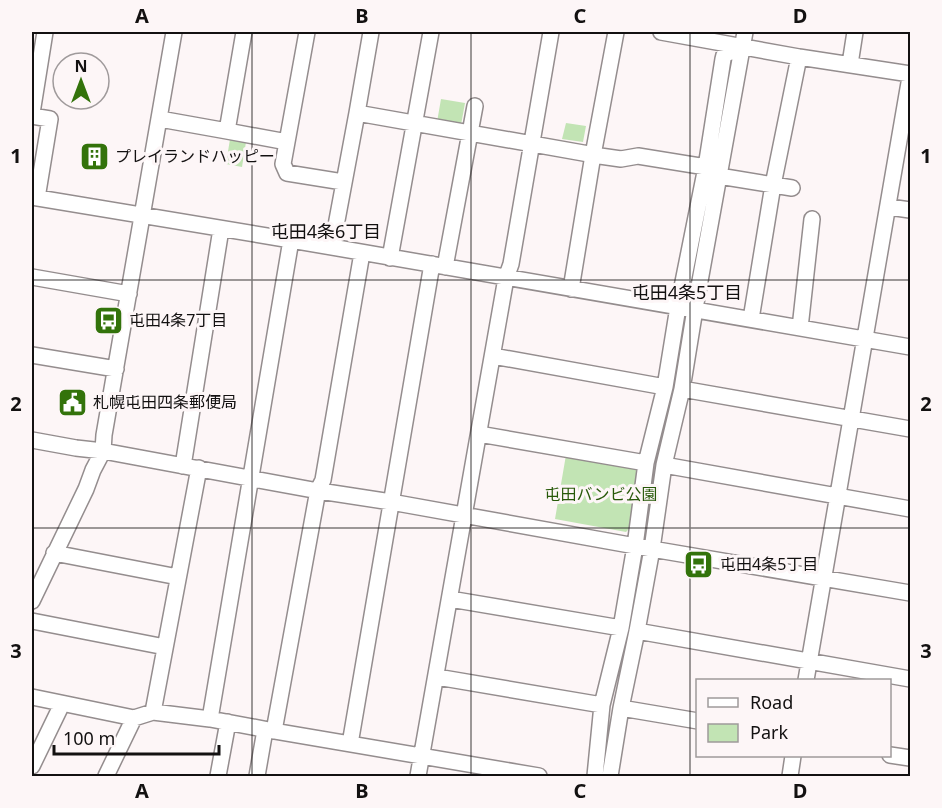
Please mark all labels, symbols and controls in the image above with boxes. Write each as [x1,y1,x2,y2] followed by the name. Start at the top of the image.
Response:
[135,2,149,29] text: A
[355,2,369,29] text: B
[574,2,587,29] text: C
[793,2,807,29] text: D
[51,51,111,111] north arrow
[74,55,88,77] text: N
[78,140,110,172] building icon: プレイランドハッピー
[10,142,22,169] text: 1
[920,142,932,169] text: 1
[115,145,275,167] place label: プレイランドハッピー
[271,219,381,243] district label: 屯田4条6丁目
[632,280,742,304] district label: 屯田4条5丁目
[92,304,124,336] bus stop icon: 屯田4条7丁目
[129,309,227,331] place label: 屯田4条7丁目
[56,386,88,418] public building icon: 札幌屯田四条郵便局
[10,390,22,417] text: 2
[920,390,932,417] text: 2
[93,391,237,413] place label: 札幌屯田四条郵便局
[545,483,657,505] park label: 屯田バンビ公園
[683,548,715,580] bus stop icon: 屯田4条5丁目
[720,553,818,575] place label: 屯田4条5丁目
[10,637,22,664] text: 3
[920,637,932,664] text: 3
[696,679,891,757] legend
[750,690,793,714] text: Road
[54,718,219,756] scale bar
[750,720,788,744] text: Park
[63,726,115,750] text: 100 m
[135,777,149,804] text: A
[355,777,369,804] text: B
[574,777,587,804] text: C
[793,777,807,804] text: D

